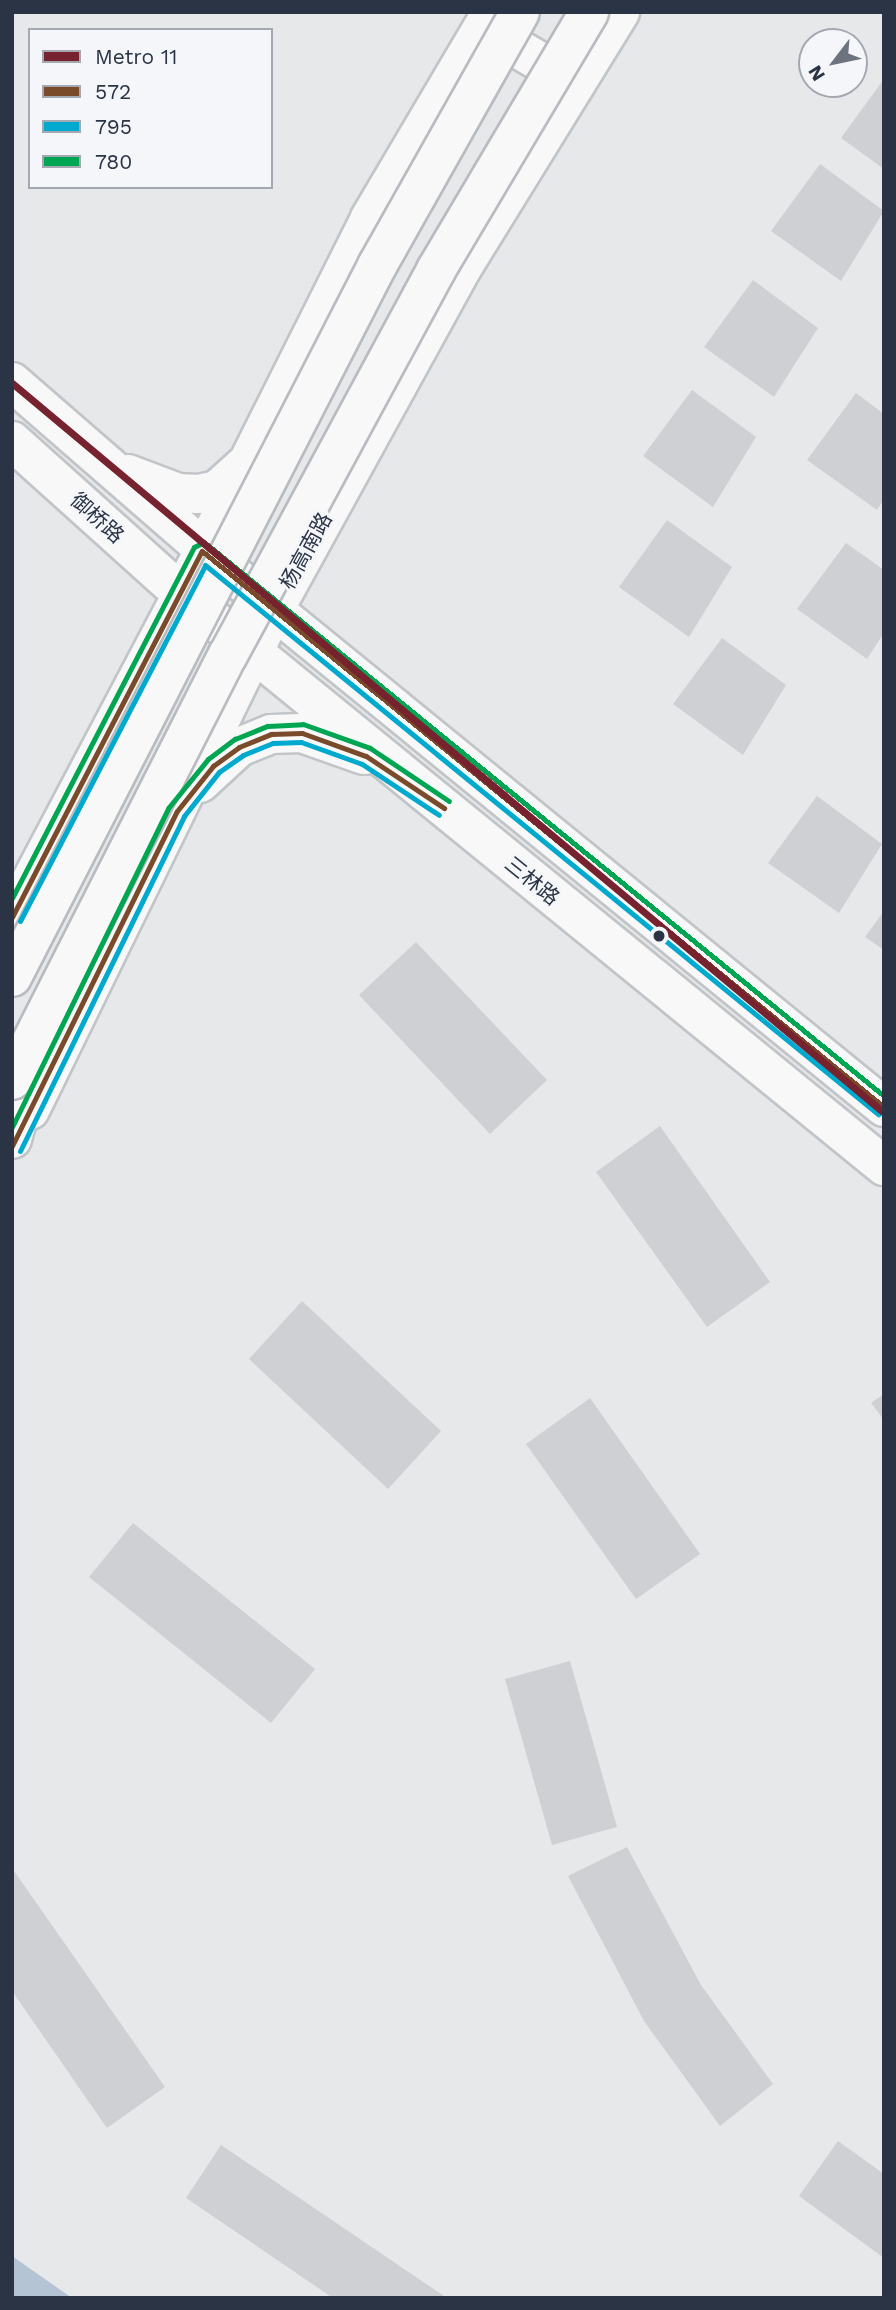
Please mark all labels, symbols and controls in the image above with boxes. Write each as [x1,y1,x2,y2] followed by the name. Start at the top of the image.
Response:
[28,28,273,189] legend
[798,28,868,98] north arrow
[95,44,177,69] text: Metro 11
[803,61,830,85] text: N
[95,79,131,104] text: 572
[95,114,132,139] text: 795
[95,149,132,174] text: 780
[65,488,129,548] street label: 御桥路
[275,508,337,594] street label: 杨高南路
[500,851,564,911] street label: 三林路
[652,929,666,943] unlabelled marker

